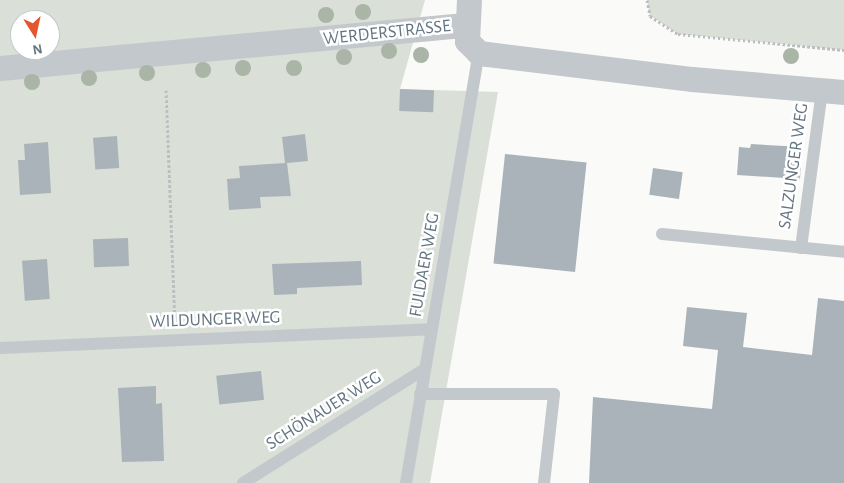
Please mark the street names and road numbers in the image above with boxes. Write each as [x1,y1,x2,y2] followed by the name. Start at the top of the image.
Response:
[322,16,452,50] street label: WERDERSTRASSE
[774,102,814,230] street label: SALZUNGER WEG
[405,211,445,319] street label: FULDAER WEG
[149,307,281,333] street label: WILDUNGER WEG
[262,367,386,455] street label: SCHÖNAUER WEG

